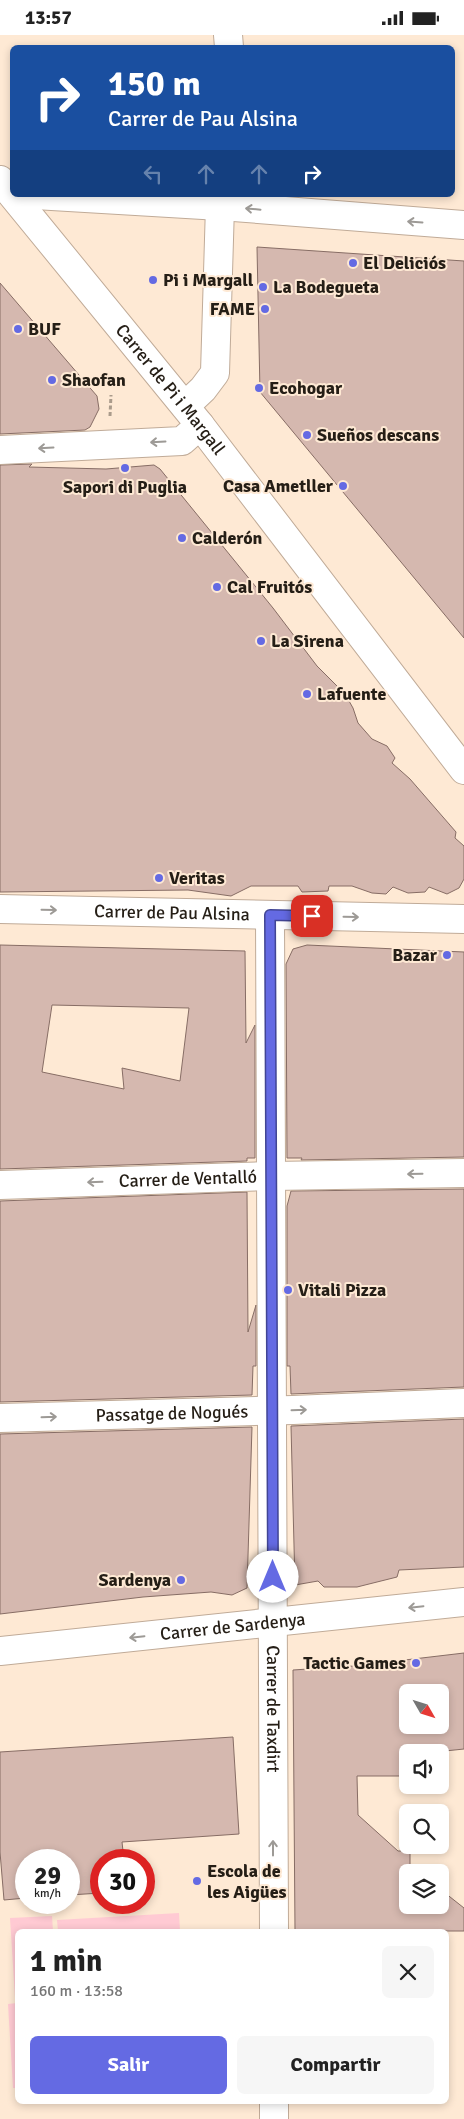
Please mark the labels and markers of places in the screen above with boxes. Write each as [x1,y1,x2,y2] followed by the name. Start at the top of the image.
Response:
[363,252,446,274] place label: El Deliciós
[347,257,359,269] marker: El Deliciós
[163,269,254,291] place label: Pi i Margall
[147,274,159,286] marker: Pi i Margall
[273,276,379,298] place label: La Bodegueta
[257,281,269,293] marker: La Bodegueta
[210,298,255,320] place label: FAME
[259,303,271,315] marker: FAME
[28,318,61,340] place label: BUF
[12,323,24,335] marker: BUF
[62,369,126,391] place label: Shaofan
[46,374,58,386] marker: Shaofan
[269,377,343,399] place label: Ecohogar
[253,382,265,394] marker: Ecohogar
[317,424,439,446] place label: Sueños descans
[301,429,313,441] marker: Sueños descans
[119,462,131,474] marker: Sapori di Puglia
[223,475,334,497] place label: Casa Ametller
[63,476,187,498] place label: Sapori di Puglia
[337,480,349,492] marker: Casa Ametller
[192,527,263,549] place label: Calderón
[176,532,188,544] marker: Calderón
[227,576,312,598] place label: Cal Fruitós
[211,581,223,593] marker: Cal Fruitós
[271,630,344,652] place label: La Sirena
[255,635,267,647] marker: La Sirena
[317,683,386,705] place label: Lafuente
[301,688,313,700] marker: Lafuente
[169,867,225,889] place label: Veritas
[153,872,165,884] marker: Veritas
[291,895,333,937] pin
[392,944,438,966] place label: Bazar
[441,949,453,961] marker: Bazar
[298,1279,386,1301] place label: Vitali Pizza
[282,1284,294,1296] marker: Vitali Pizza
[99,1569,171,1591] place label: Sardenya
[175,1574,187,1586] marker: Sardenya
[303,1652,406,1674] place label: Tactic Games
[410,1657,422,1669] marker: Tactic Games
[207,1860,287,1903] place label: Escola de les Aigües
[191,1875,203,1887] marker: Escola de les Aigües

